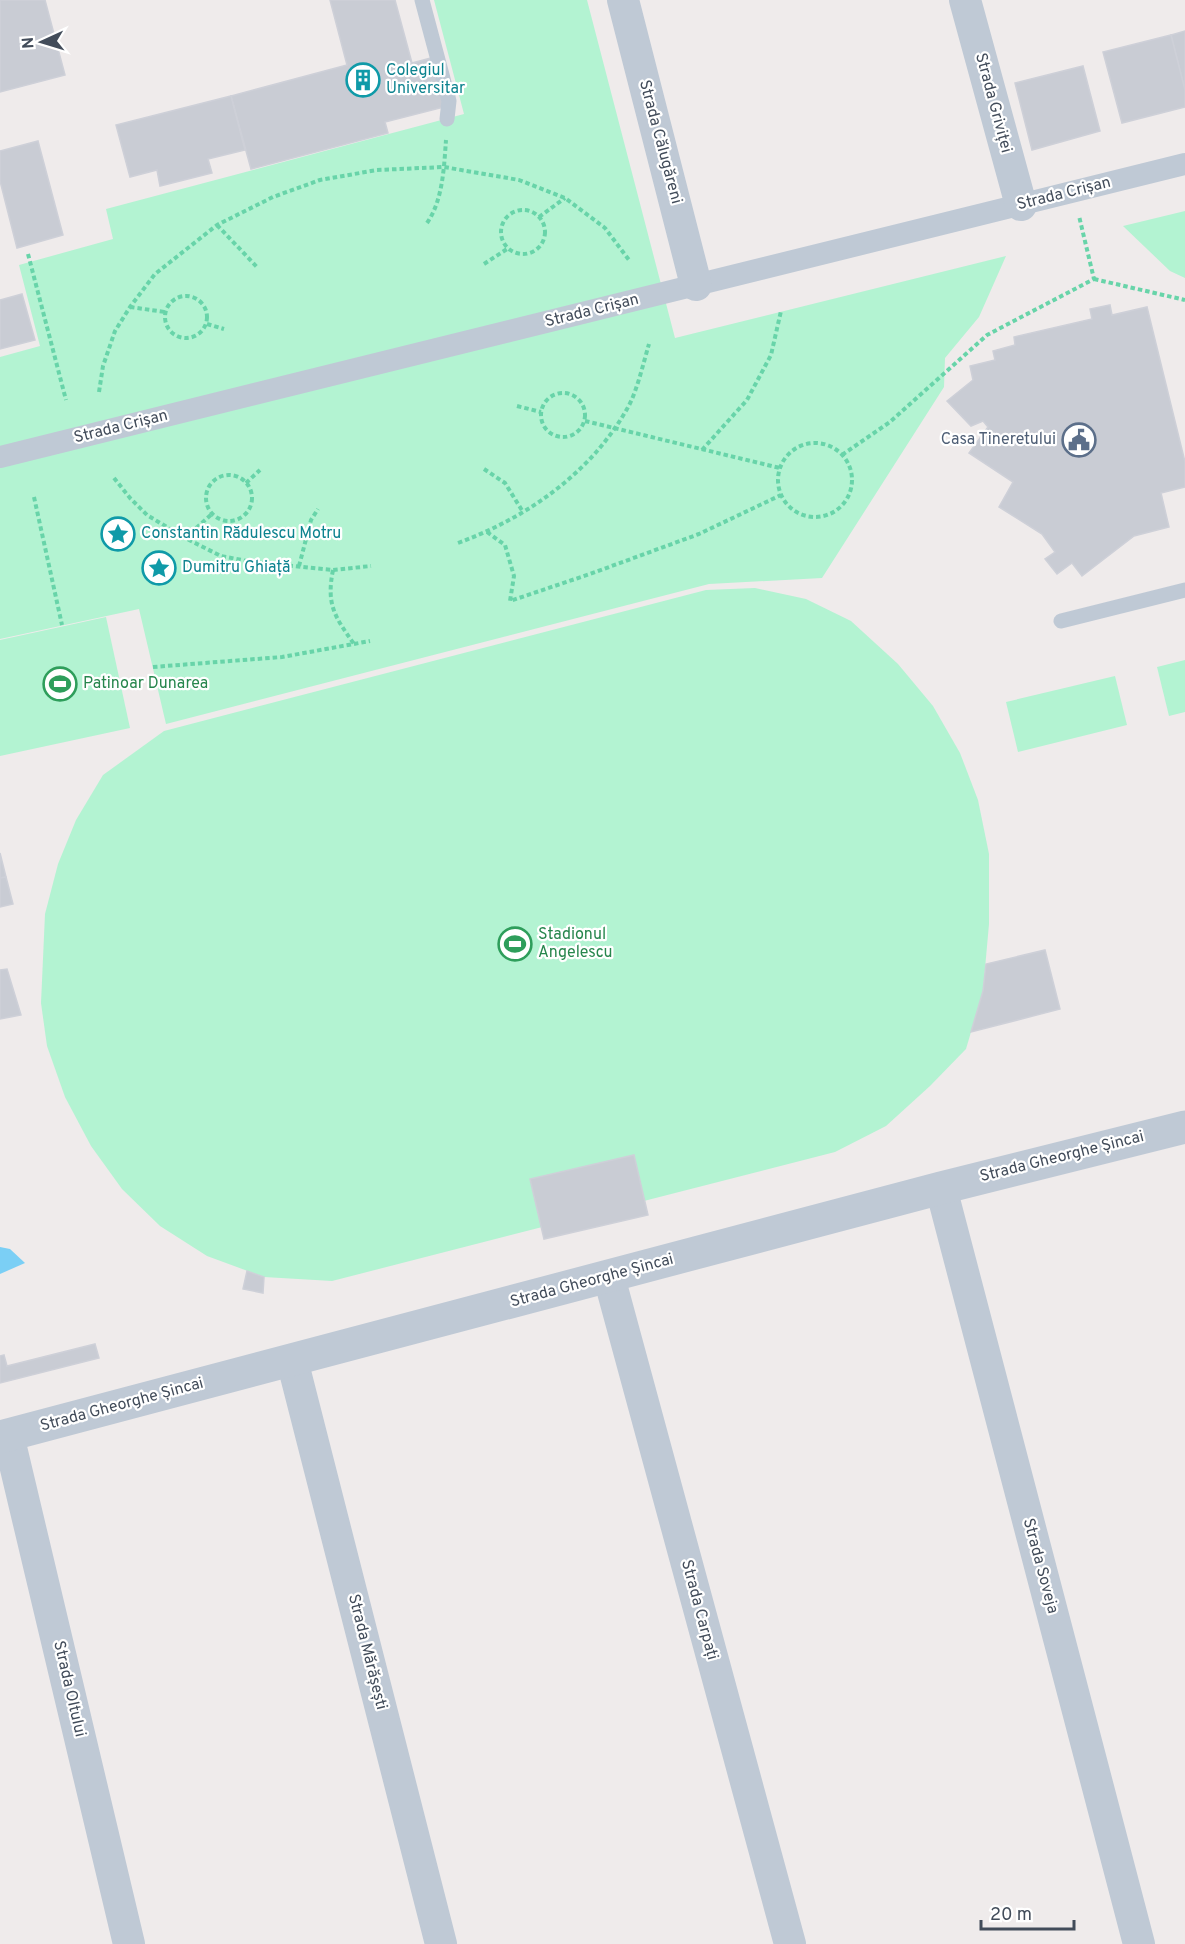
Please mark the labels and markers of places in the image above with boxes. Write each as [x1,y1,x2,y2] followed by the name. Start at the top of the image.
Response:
[386,61,465,99] place label: Colegiul Universitar
[345,62,381,98] building icon: Colegiul Universitar
[1061,422,1097,458] public building icon: Casa Tineretului
[941,430,1056,450] place label: Casa Tineretului
[100,516,136,552] place icon: Constantin Rădulescu Motru
[141,524,341,544] place label: Constantin Rădulescu Motru
[141,550,177,586] place icon: Dumitru Ghiață
[182,558,290,578] place label: Dumitru Ghiață
[42,666,78,702] sports icon: Patinoar Dunarea
[83,674,208,694] place label: Patinoar Dunarea
[538,925,612,963] place label: Stadionul Angelescu
[497,926,533,962] sports icon: Stadionul Angelescu

